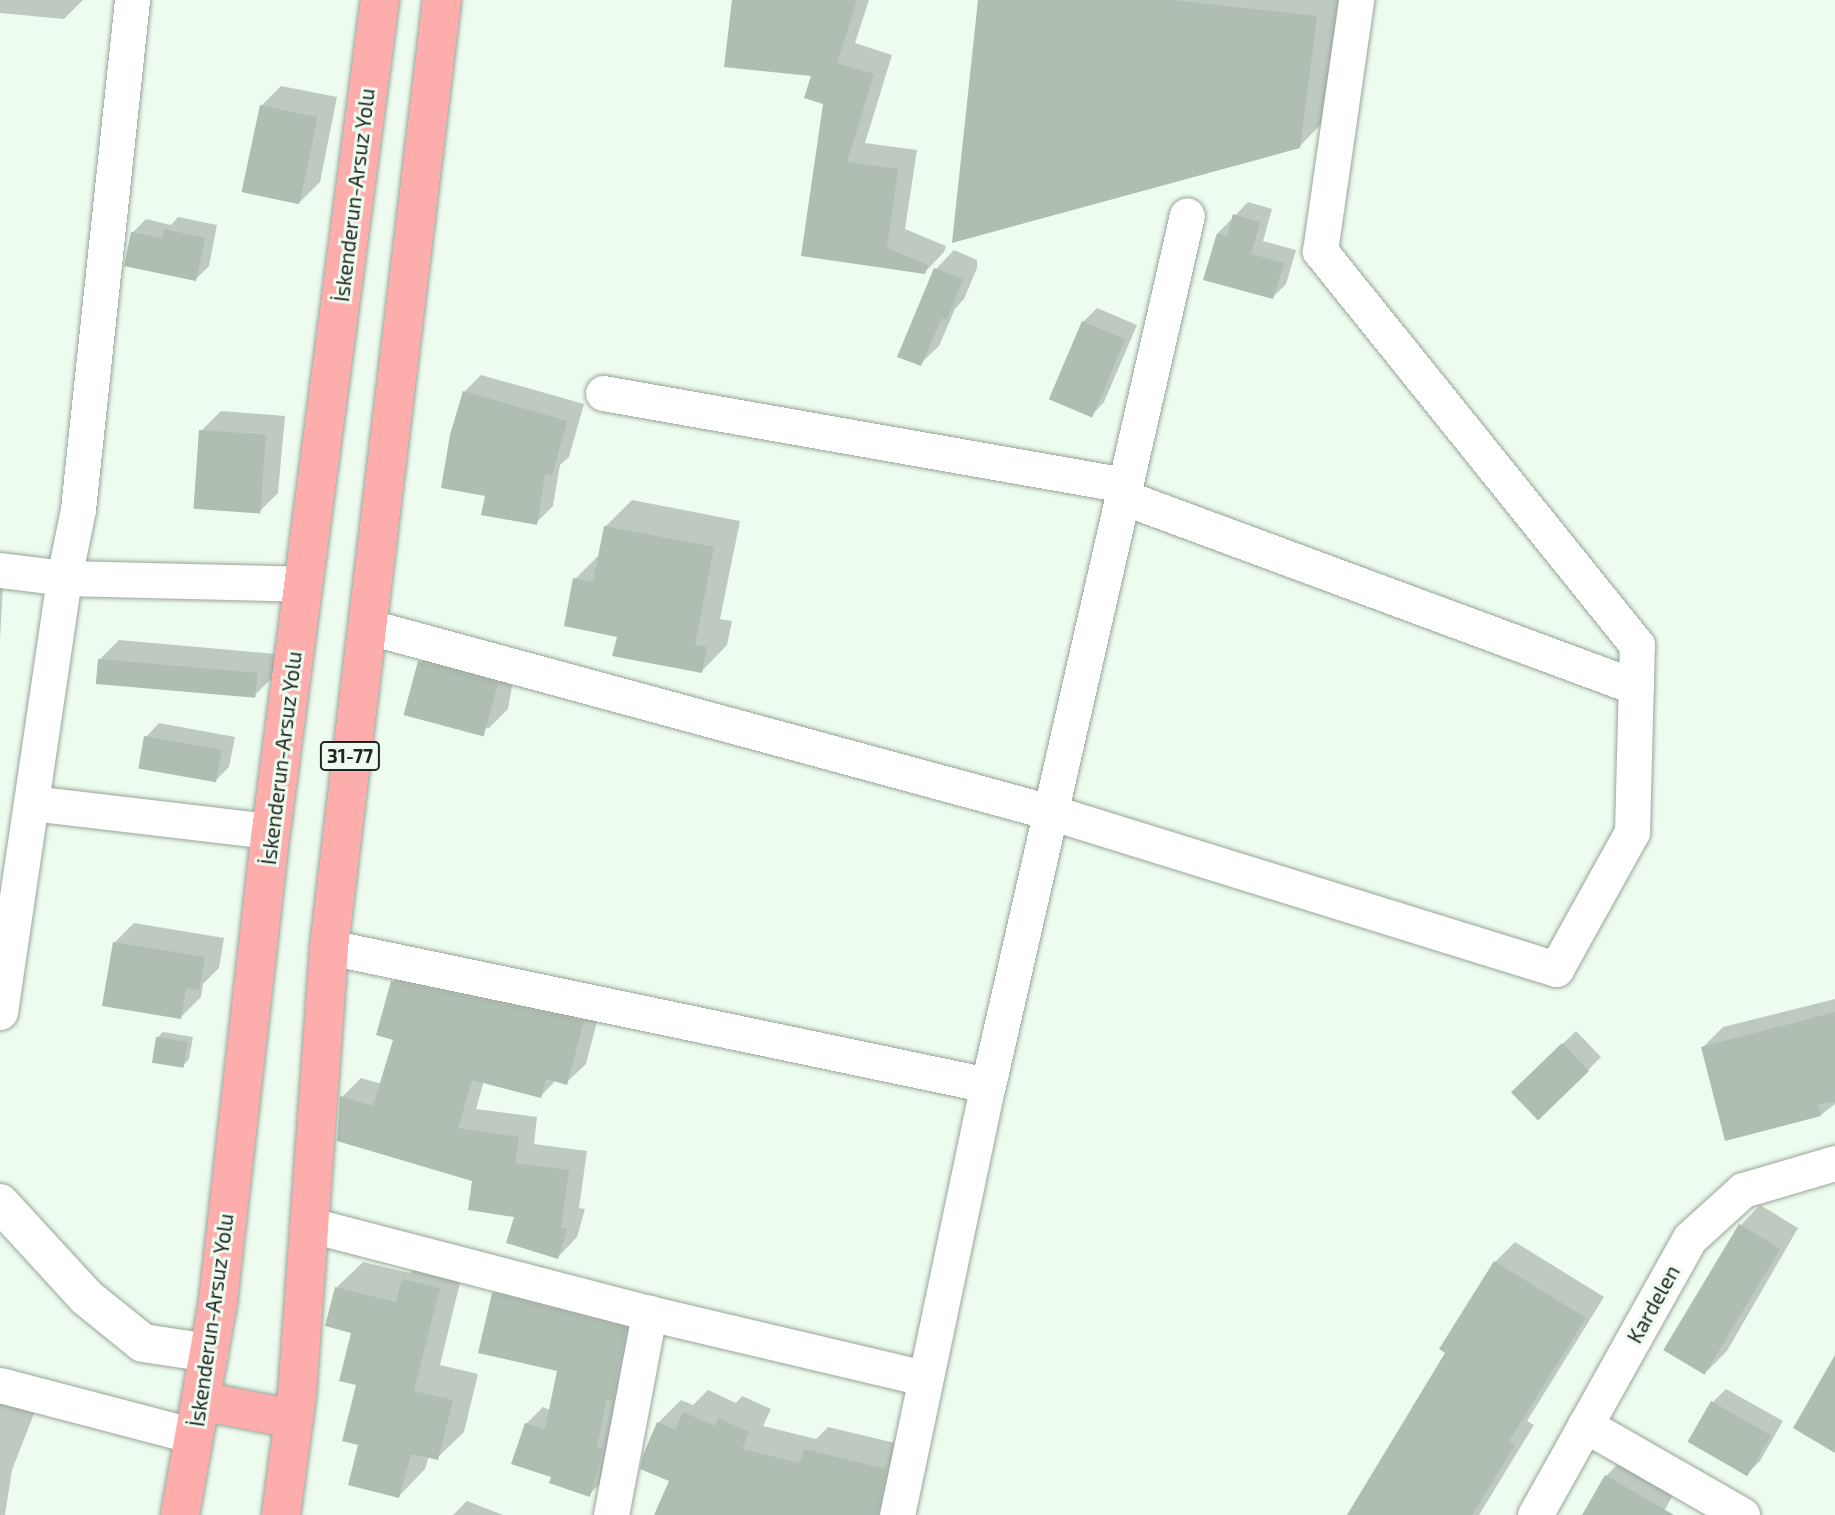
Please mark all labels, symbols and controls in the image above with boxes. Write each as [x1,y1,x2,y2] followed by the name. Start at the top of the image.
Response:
[328,86,380,304] street label: İskenderun-Arsuz Yolu
[255,649,307,867] street label: İskenderun-Arsuz Yolu
[318,740,382,772] road number: 31-77
[184,1212,238,1428] street label: İskenderun-Arsuz Yolu
[1621,1261,1685,1347] street label: Kardelen

